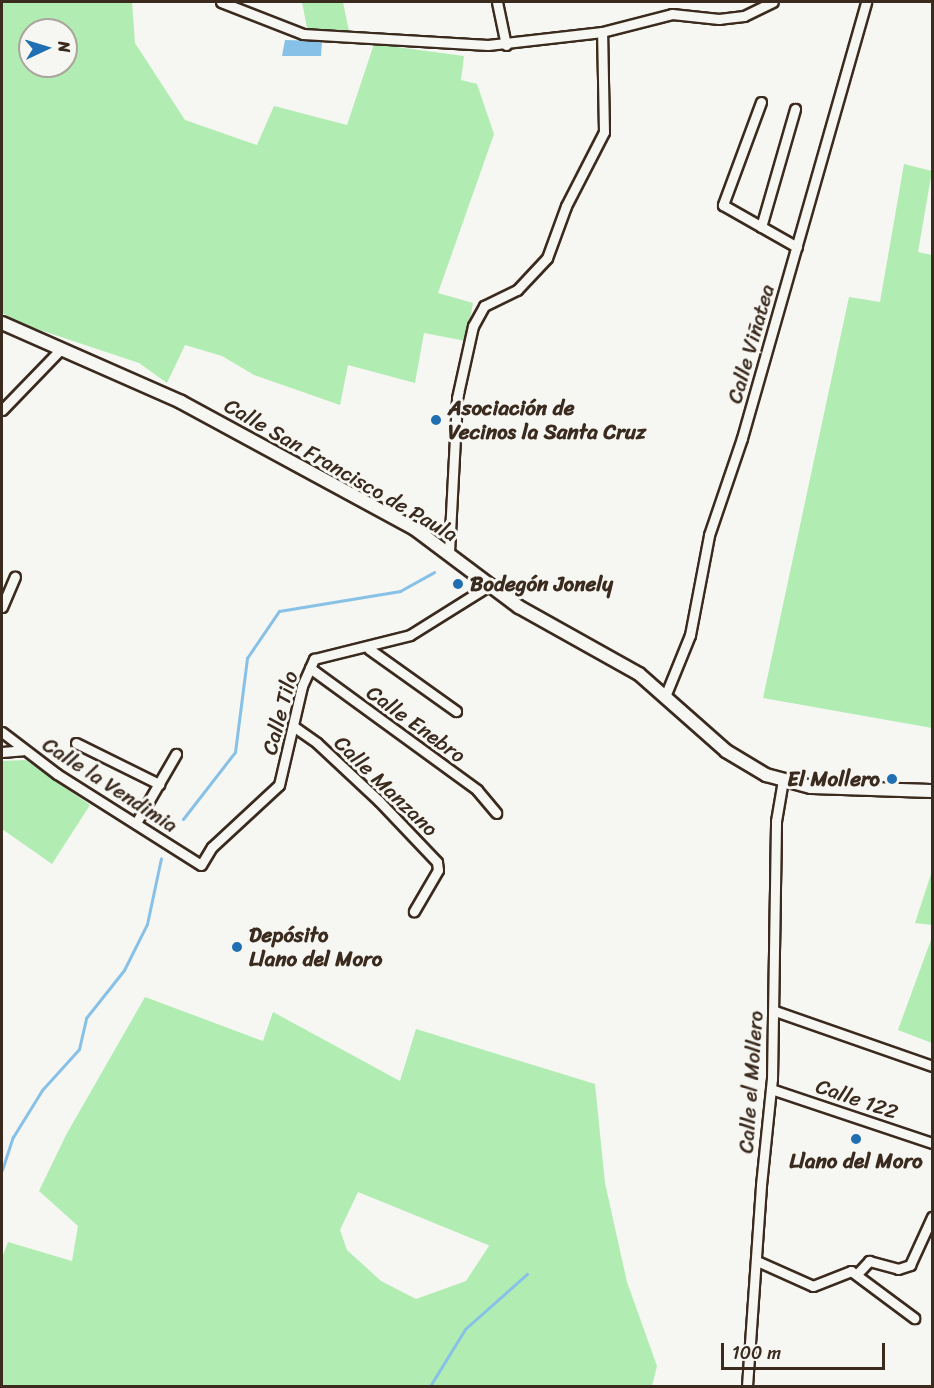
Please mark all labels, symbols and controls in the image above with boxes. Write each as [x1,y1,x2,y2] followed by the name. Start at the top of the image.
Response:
[18,18,78,78] north arrow
[50,40,79,53] text: N
[722,282,780,406] street label: Calle Viñatea
[220,393,462,547] street label: Calle San Francisco de Paula
[448,395,647,445] place label: Asociación de Vecinos la Santa Cruz
[429,413,443,427] marker: Asociación de Vecinos la Santa Cruz
[470,571,613,597] place label: Bodegón Jonely
[451,577,465,591] marker: Bodegón Jonely
[257,668,303,758] street label: Calle Tilo
[362,680,470,768] street label: Calle Enebro
[329,731,443,841] street label: Calle Manzano
[38,732,182,838] street label: Calle la Vendimia
[787,766,880,792] place label: El Mollero
[885,772,899,786] marker: El Mollero
[249,922,383,972] place label: Depósito Llano del Moro
[230,940,244,954] marker: Depósito Llano del Moro
[733,1009,769,1155] street label: Calle el Mollero
[813,1073,901,1125] street label: Calle 122
[849,1132,863,1146] marker: Llano del Moro
[789,1148,923,1174] place label: Llano del Moro
[724,1331,888,1369] scale bar
[732,1337,781,1369] text: 100 m

